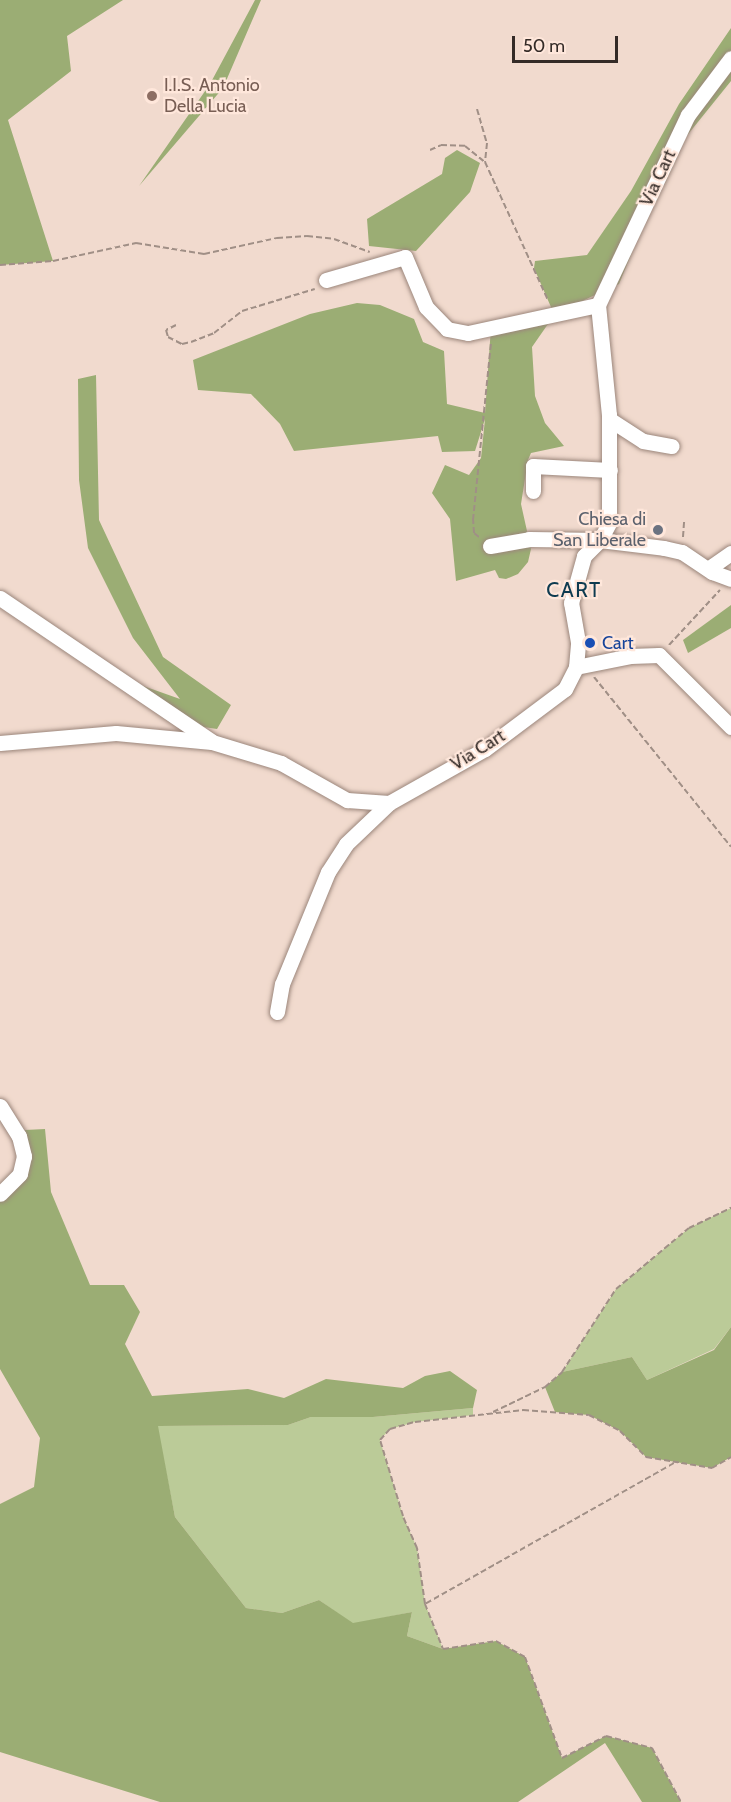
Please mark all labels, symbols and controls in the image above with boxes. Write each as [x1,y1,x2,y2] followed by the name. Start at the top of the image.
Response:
[515,24,622,62] scale bar
[523,35,565,57] text: 50 m
[164,75,260,118] place label: I.I.S. Antonio Della Lucia
[145,89,159,103] marker: I.I.S. Antonio Della Lucia
[636,146,680,210] street label: Via Cart
[553,509,646,552] place label: Chiesa di San Liberale
[651,523,665,537] marker: Chiesa di San Liberale
[546,577,602,603] district label: CART
[602,632,633,654] place label: Cart
[583,636,597,650] marker: Cart
[447,725,509,775] street label: Via Cart

